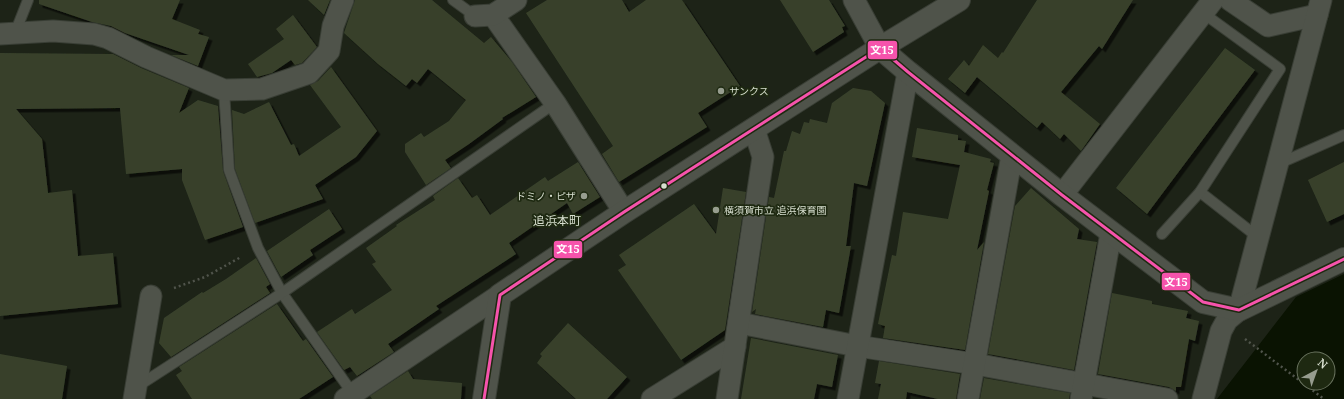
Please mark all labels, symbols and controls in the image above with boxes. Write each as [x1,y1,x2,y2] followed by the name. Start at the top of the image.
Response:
[867,40,898,60] line badge: 文15
[870,42,894,57] text: 文15
[729,84,769,98] place label: サンクス
[716,86,726,96] marker: サンクス
[659,181,669,191] unlabelled marker
[516,189,576,203] place label: ドミノ・ピザ
[579,191,589,201] marker: ドミノ・ピザ
[724,203,827,217] place label: 横須賀市立 追浜保育園
[711,205,721,215] marker: 横須賀市立 追浜保育園
[533,212,581,229] district label: 追浜本町
[553,240,583,259] line badge: 文15
[556,241,580,256] text: 文15
[1161,272,1191,291] line badge: 文15
[1164,274,1188,289] text: 文15
[1296,351,1336,391] north arrow
[1315,355,1331,372] text: N

